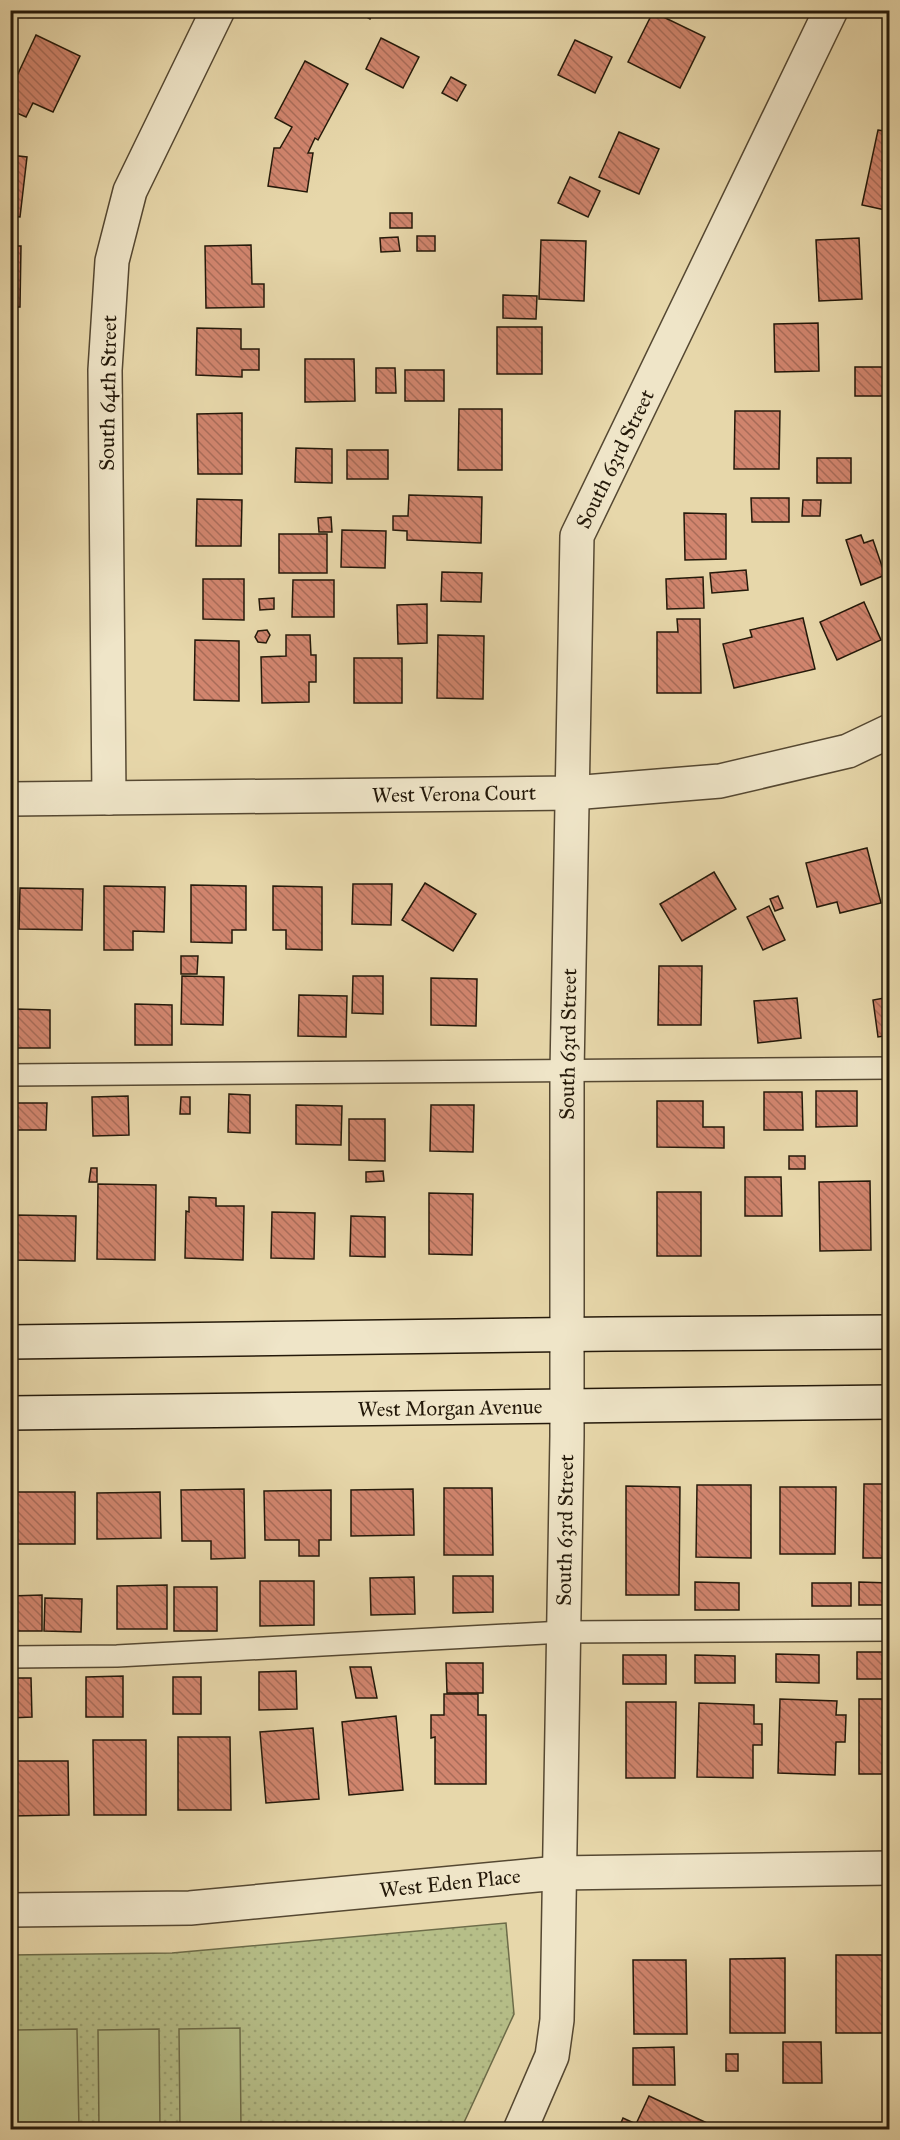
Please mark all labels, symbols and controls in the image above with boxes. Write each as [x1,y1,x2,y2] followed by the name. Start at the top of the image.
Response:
[94,314,122,471] street label: South 64th Street
[570,385,660,533] street label: South 63rd Street
[372,780,537,808] street label: West Verona Court
[554,967,582,1120] street label: South 63rd Street
[357,1393,543,1423] street label: West Morgan Avenue
[551,1453,579,1606] street label: South 63rd Street
[378,1863,522,1903] street label: West Eden Place

